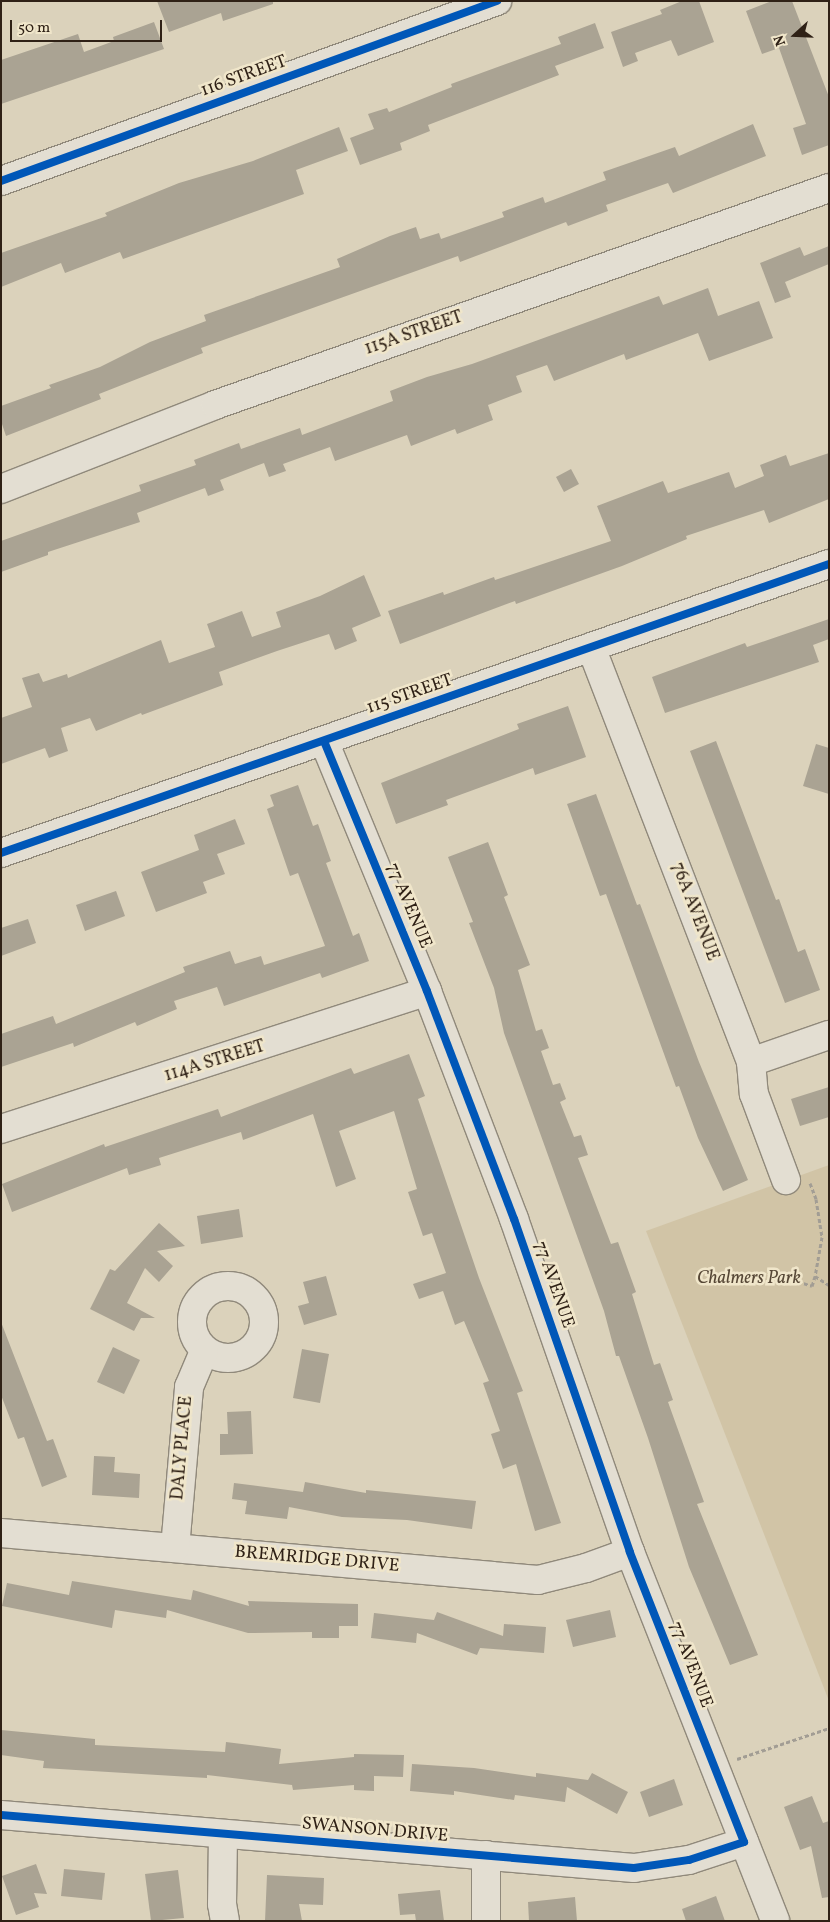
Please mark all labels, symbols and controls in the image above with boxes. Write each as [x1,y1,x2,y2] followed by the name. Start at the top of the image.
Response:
[12,10,165,42] scale bar
[770,10,820,60] north arrow
[18,18,50,39] text: 50 m
[770,32,791,48] text: N
[198,51,290,103] street label: 116 STREET
[362,307,466,361] street label: 115A STREET
[364,670,456,720] street label: 115 STREET
[380,860,436,952] street label: 77 AVENUE
[665,860,723,964] street label: 76A AVENUE
[162,1036,268,1088] street label: 114A STREET
[528,1239,578,1331] street label: 77 AVENUE
[697,1268,801,1290] park label: Chalmers Park
[168,1395,198,1501] street label: DALY PLACE
[234,1542,400,1578] street label: BREMRIDGE DRIVE
[664,1619,716,1711] street label: 77 AVENUE
[301,1814,449,1848] street label: SWANSON DRIVE

